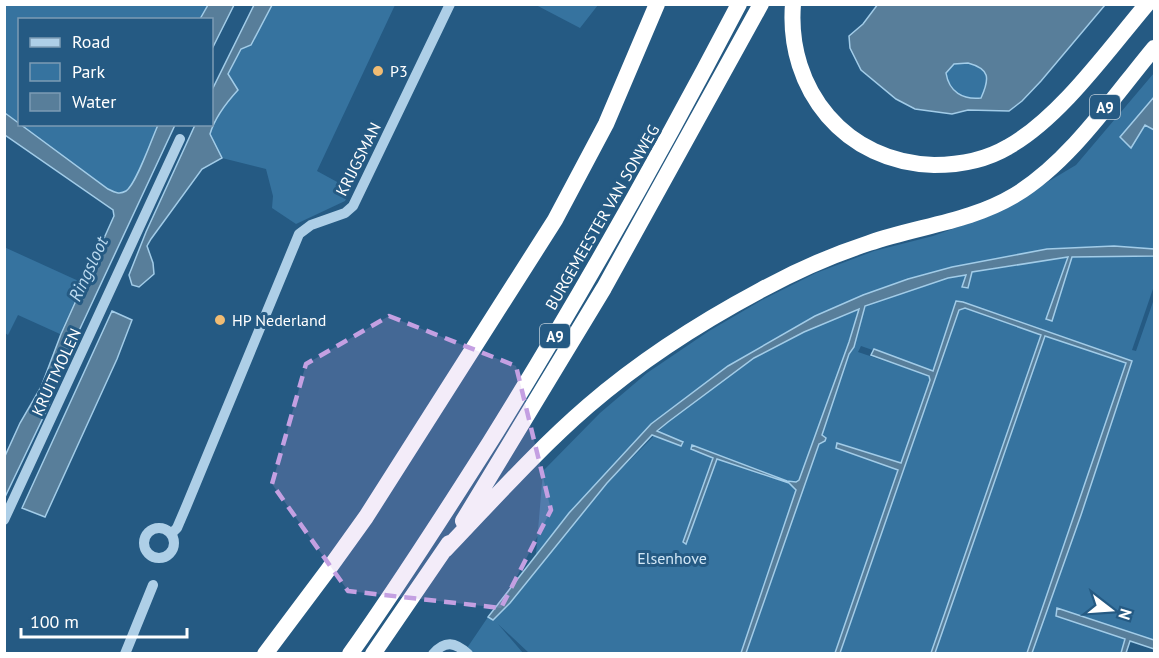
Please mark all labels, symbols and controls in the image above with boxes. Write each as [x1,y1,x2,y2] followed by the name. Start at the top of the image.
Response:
[18,18,213,126] legend
[72,30,110,53] text: Road
[72,60,105,83] text: Park
[390,61,408,81] place label: P3
[371,64,385,78] marker: P3
[72,90,116,113] text: Water
[1090,95,1120,119] road number: A9
[331,119,385,199] street label: KRIJGSMAN
[541,121,663,313] street label: BURGEMEESTER VAN SONWEG
[63,232,114,305] water label: Ringsloot
[232,310,326,330] place label: HP Nederland
[213,313,227,327] marker: HP Nederland
[540,324,570,348] road number: A9
[27,325,85,419] street label: KRUITMOLEN
[637,548,707,568] park label: Elsenhove
[1081,580,1141,640] north arrow
[21,601,188,639] scale bar
[1114,606,1136,622] text: N
[30,610,79,633] text: 100 m

